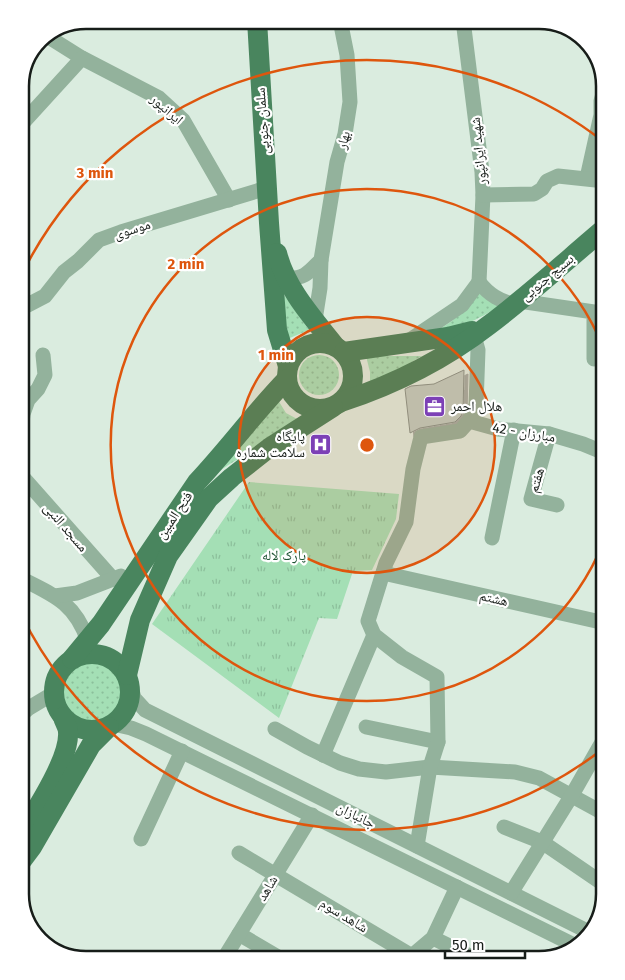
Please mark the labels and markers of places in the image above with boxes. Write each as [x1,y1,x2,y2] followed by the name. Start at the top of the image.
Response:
[423,394,447,418] office icon: هلال احمر
[450,398,502,415] place label: هلال احمر
[236,428,305,461] place label: پایگاه سلامت شماره
[309,432,333,456] hospital icon: پایگاه سلامت شماره
[358,436,376,454] centre of rings

